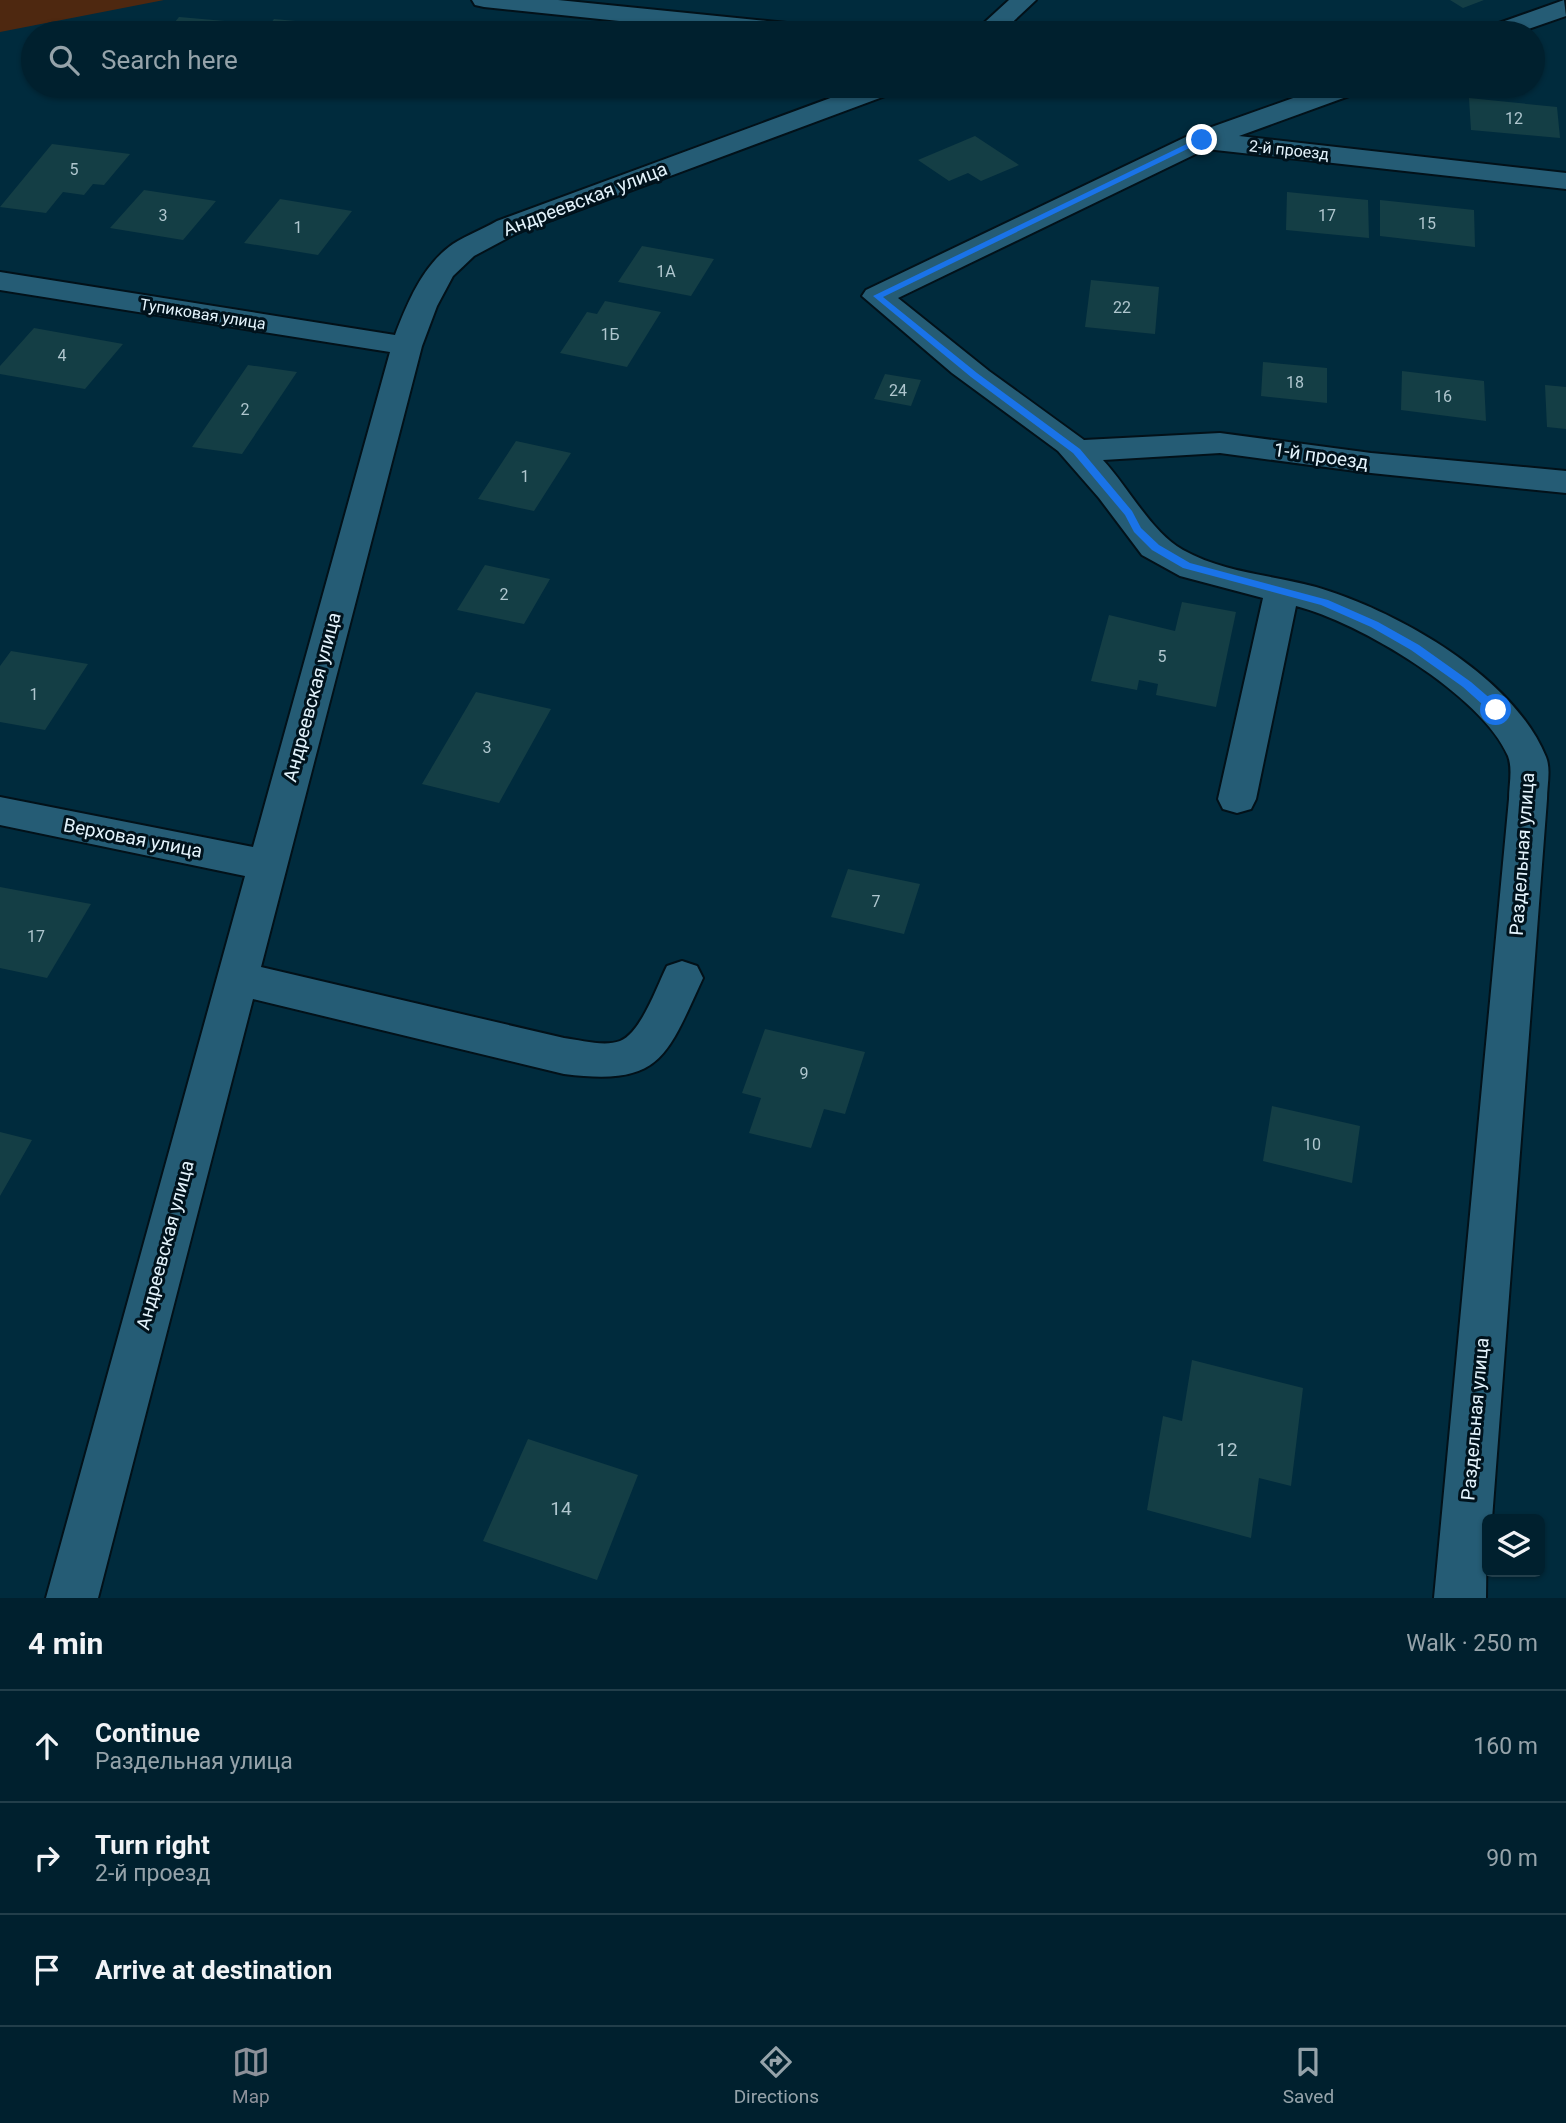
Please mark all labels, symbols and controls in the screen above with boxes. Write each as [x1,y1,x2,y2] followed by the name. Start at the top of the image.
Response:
[21,21,1545,98] search box
[45,41,83,79] icon: search
[101,45,238,75] text: Search here
[1505,109,1523,128] house number: 12
[1186,124,1217,155] route end
[1248,136,1330,164] street label: 2-й проезд
[499,157,671,241] street label: Андреевская улица
[70,160,79,179] house number: 5
[159,206,168,225] house number: 3
[1318,206,1336,225] house number: 17
[1418,214,1436,233] house number: 15
[294,218,303,237] house number: 1
[656,262,676,281] house number: 1А
[139,295,267,333] street label: Тупиковая улица
[1113,298,1131,317] house number: 22
[600,325,620,344] house number: 1Б
[58,346,67,365] house number: 4
[1286,373,1304,392] house number: 18
[889,381,907,400] house number: 24
[1434,387,1452,406] house number: 16
[241,400,250,419] house number: 2
[1272,438,1370,474] street label: 1-й проезд
[521,467,530,486] house number: 1
[500,585,509,604] house number: 2
[278,610,346,784] street label: Андреевская улица
[1158,647,1167,666] house number: 5
[30,685,39,704] house number: 1
[1480,694,1511,725] route start
[483,738,492,757] house number: 3
[1505,772,1539,936] street label: Раздельная улица
[62,813,204,863] street label: Верховая улица
[872,892,881,911] house number: 7
[27,927,45,946] house number: 17
[800,1064,809,1083] house number: 9
[1303,1135,1321,1154] house number: 10
[131,1158,199,1332] street label: Андреевская улица
[1456,1337,1494,1501] street label: Раздельная улица
[1216,1438,1238,1461] house number: 12
[550,1497,572,1520] house number: 14
[1482,1514,1545,1577] map controls
[1482,1514,1545,1577] button: layers
[28,1626,103,1661] text: 4 min
[1406,1630,1538,1657] text: Walk · 250 m
[95,1718,200,1748] text: Continue
[28,1727,66,1765] icon: ahead
[1473,1733,1538,1760] text: 160 m
[95,1748,293,1775] text: Раздельная улица
[95,1830,210,1860] text: Turn right
[28,1839,66,1877] icon: right
[1486,1845,1538,1872] text: 90 m
[95,1860,210,1887] text: 2-й проезд
[28,1951,66,1989] icon: arrive
[95,1955,332,1985] text: Arrive at destination
[232,2043,270,2108] tab: Map
[734,2043,819,2108] tab: Directions
[1283,2043,1334,2108] tab: Saved

